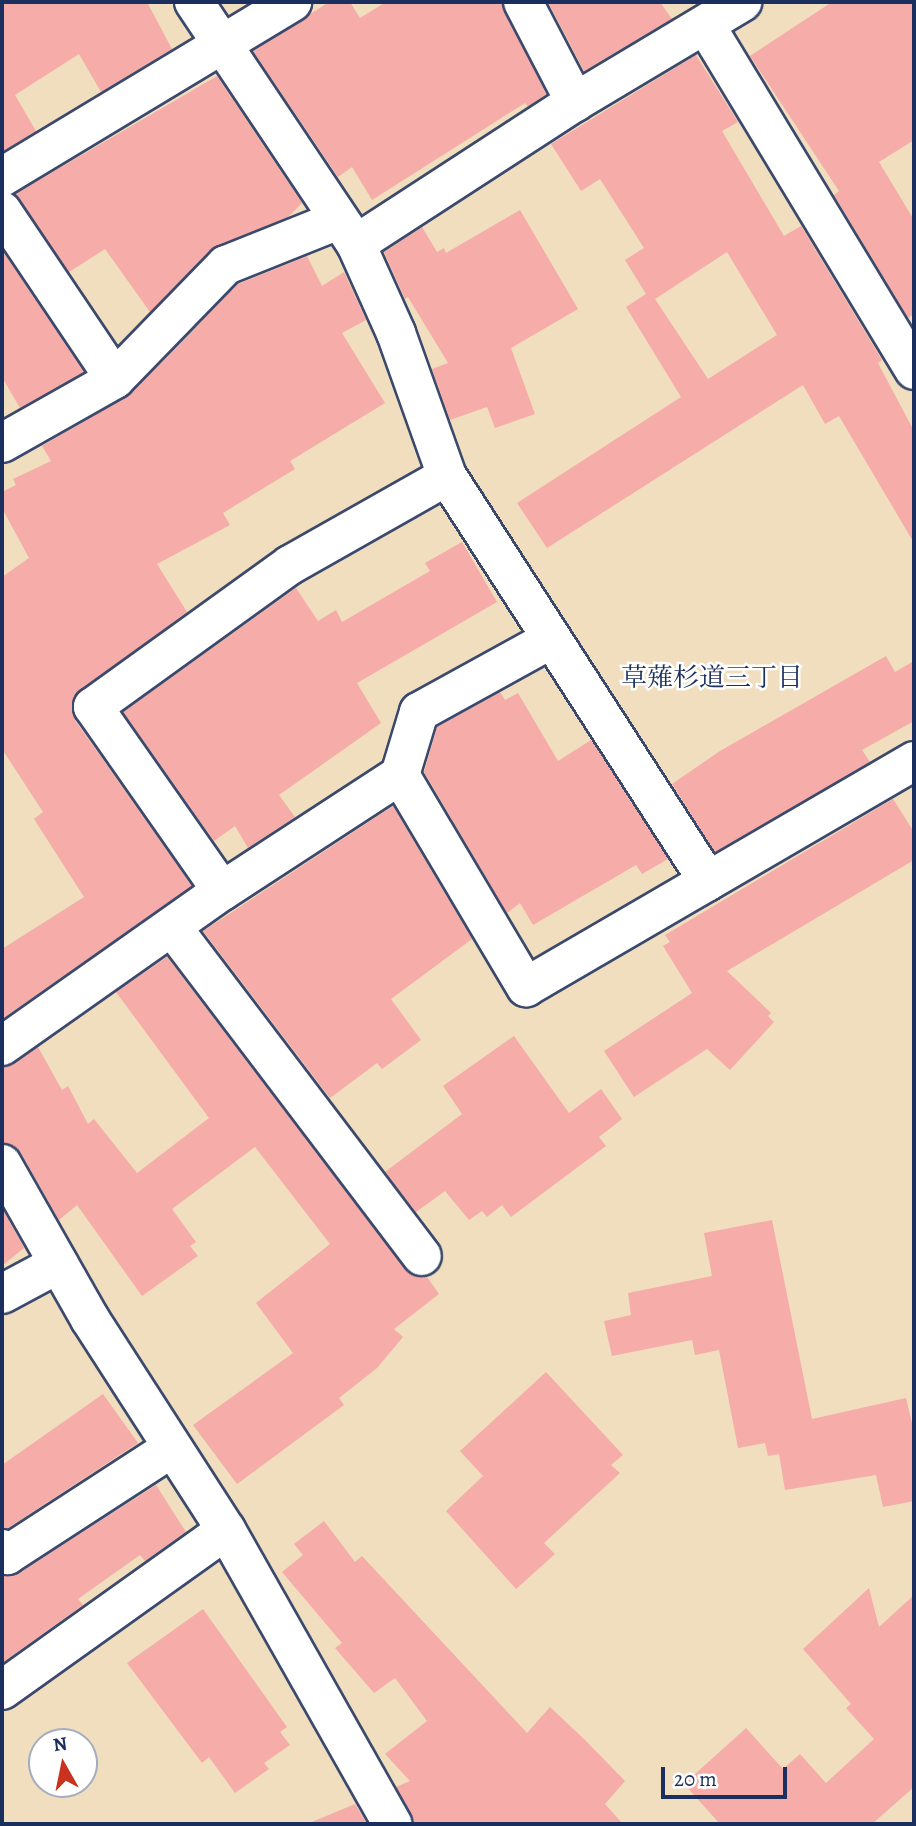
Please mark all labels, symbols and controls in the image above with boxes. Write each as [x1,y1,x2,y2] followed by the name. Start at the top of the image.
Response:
[621,662,803,694] district label: 草薙杉道三丁目
[28,1728,98,1798] north arrow
[51,1730,69,1758] text: N
[664,1752,790,1796] scale bar
[674,1765,717,1793] text: 20 m

